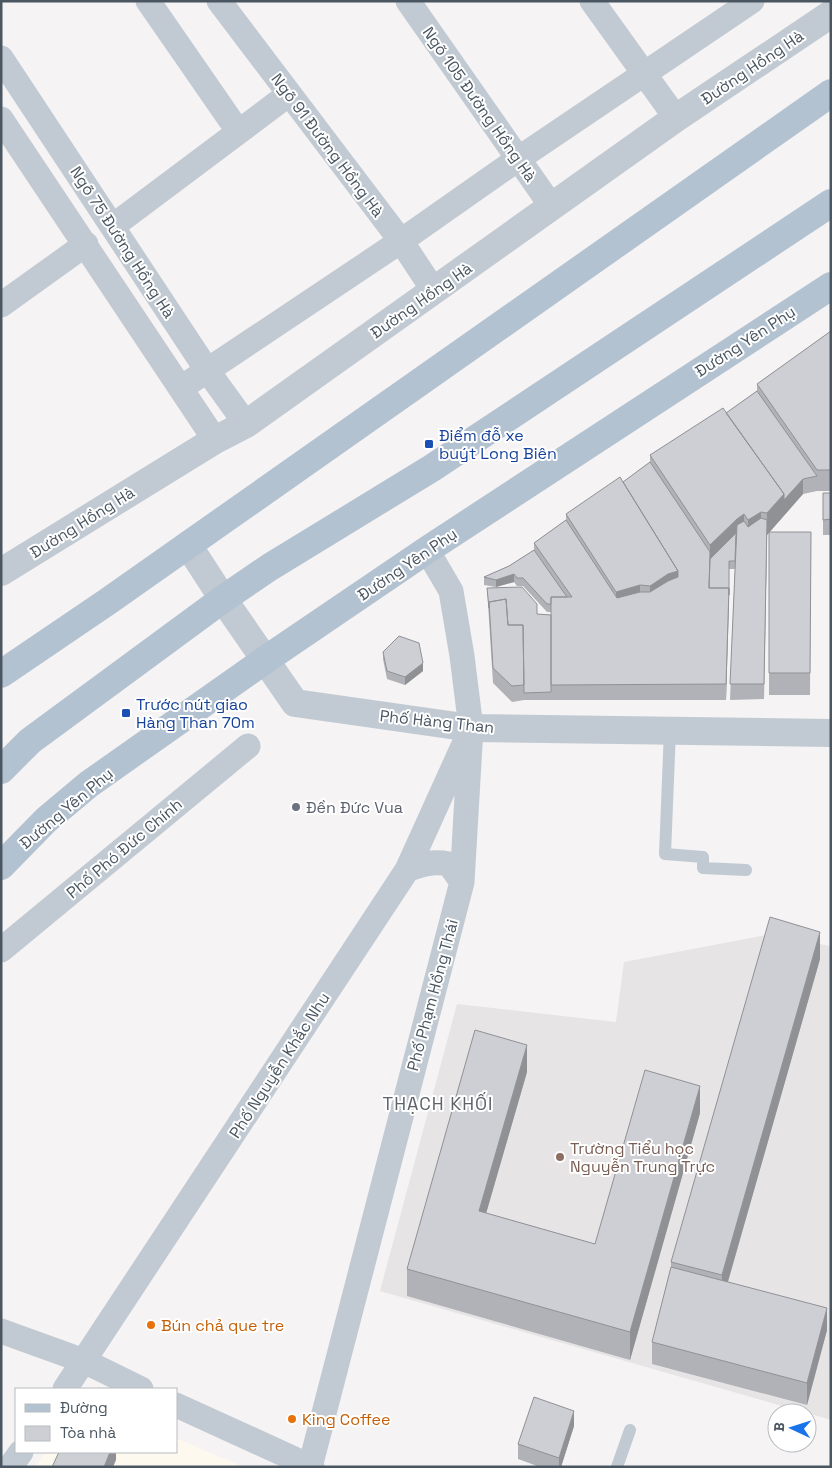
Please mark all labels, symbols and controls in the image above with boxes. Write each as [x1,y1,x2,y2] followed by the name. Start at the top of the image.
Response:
[418,23,541,186] street label: Ngõ 105 Đường Hồng Hà
[697,25,808,109] street label: Đường Hồng Hà
[267,69,389,221] street label: Ngõ 91 Đường Hồng Hà
[66,162,180,322] street label: Ngõ 75 Đường Hồng Hà
[366,258,476,343] street label: Đường Hồng Hà
[691,301,800,382] street label: Đường Yên Phụ
[439,425,557,464] place label: Điểm đỗ xe buýt Long Biên
[423,438,435,450] marker: Điểm đỗ xe buýt Long Biên
[26,482,138,563] street label: Đường Hồng Hà
[353,523,461,605] street label: Đường Yên Phụ
[136,694,255,733] place label: Trước nút giao Hàng Than 70m
[379,705,495,738] street label: Phố Hàng Than
[120,707,132,719] marker: Trước nút giao Hàng Than 70m
[15,763,117,854] street label: Đường Yên Phụ
[62,794,187,903] street label: Phố Phó Đức Chính
[306,797,403,818] place label: Đền Đức Vua
[290,801,302,813] marker: Đền Đức Vua
[402,917,463,1073] street label: Phố Phạm Hồng Thái
[224,988,334,1142] street label: Phố Nguyễn Khắc Nhu
[383,1092,493,1115] district label: THẠCH KHỐI
[570,1138,715,1177] place label: Trường Tiểu học Nguyễn Trung Trực
[554,1151,566,1163] marker: Trường Tiểu học Nguyễn Trung Trực
[161,1315,284,1336] place label: Bún chả que tre
[145,1319,157,1331] marker: Bún chả que tre
[15,1388,178,1453] legend
[60,1398,108,1417] text: Đường
[767,1403,817,1453] north arrow
[302,1409,391,1430] place label: King Coffee
[286,1413,298,1425] marker: King Coffee
[770,1422,788,1432] text: B
[60,1423,116,1442] text: Tòa nhà

